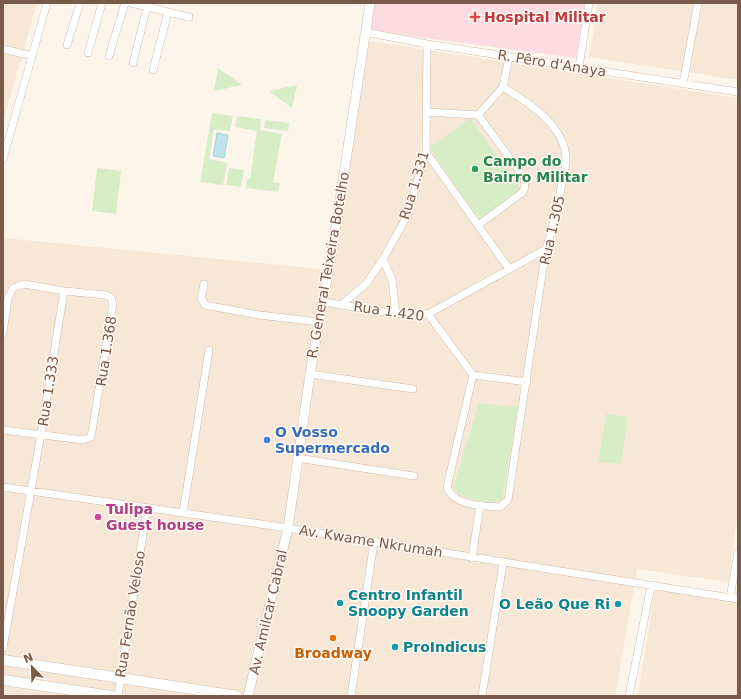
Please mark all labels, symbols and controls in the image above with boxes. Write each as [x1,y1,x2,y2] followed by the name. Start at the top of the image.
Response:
[484,9,606,25] place label: Hospital Militar
[469,11,481,23] marker: Hospital Militar
[497,47,607,79] street label: R. Pêro d'Anaya
[396,149,432,221] street label: Rua 1.331
[483,153,588,185] place label: Campo do Bairro Militar
[470,164,480,174] marker: Campo do Bairro Militar
[304,170,352,360] street label: R. General Teixeira Botelho
[536,194,568,266] street label: Rua 1.305
[353,298,425,324] street label: Rua 1.420
[93,315,119,387] street label: Rua 1.368
[35,355,61,427] street label: Rua 1.333
[275,424,390,456] place label: O Vosso Supermercado
[262,435,272,445] marker: O Vosso Supermercado
[106,501,204,533] place label: Tulipa Guest house
[93,512,103,522] marker: Tulipa Guest house
[298,522,444,560] street label: Av. Kwame Nkrumah
[246,548,290,676] street label: Av. Amilcar Cabral
[112,549,148,679] street label: Rua Fernão Veloso
[348,587,469,619] place label: Centro Infantil Snoopy Garden
[499,596,610,612] place label: O Leão Que Ri
[335,598,345,608] marker: Centro Infantil Snoopy Garden
[613,599,623,609] marker: O Leão Que Ri
[328,633,338,643] marker: Broadway
[403,639,486,655] place label: ProIndicus
[390,642,400,652] marker: ProIndicus
[294,645,372,661] place label: Broadway
[12,647,52,687] north arrow
[22,650,35,666] text: N

